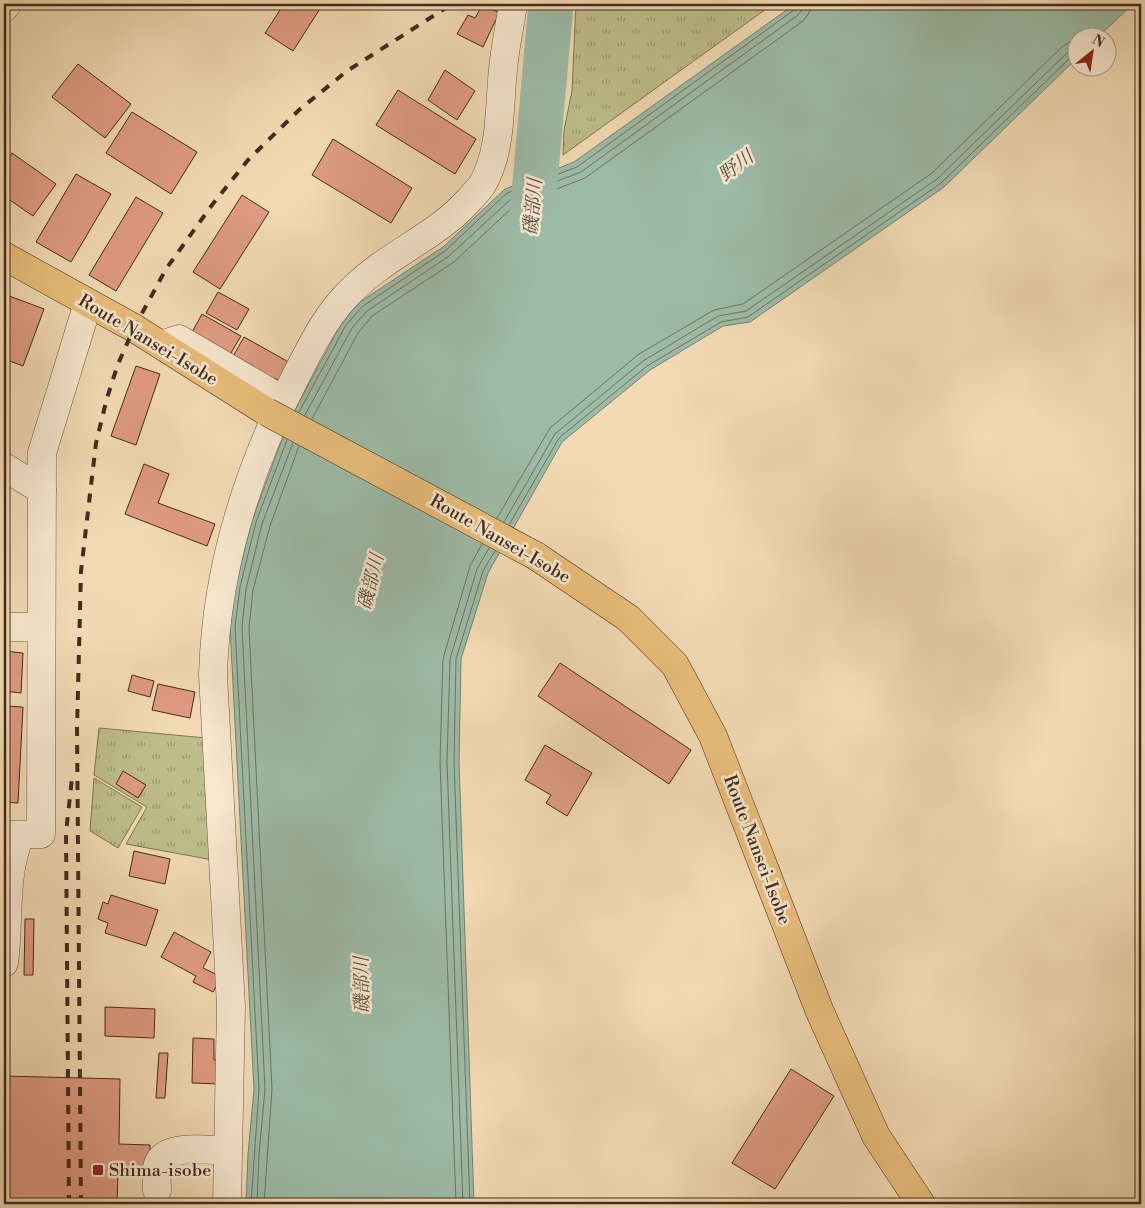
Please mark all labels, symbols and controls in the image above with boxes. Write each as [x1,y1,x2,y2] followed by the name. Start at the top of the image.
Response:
[1068,28,1118,78] north arrow
[1089,31,1107,52] text: N
[714,144,760,187] water label: 野川
[519,176,548,236] water label: 磯部川
[74,289,222,391] street label: Route Nansei-Isobe
[425,489,575,589] street label: Route Nansei-Isobe
[352,550,390,613] water label: 磯部川
[718,772,796,928] street label: Route Nansei-Isobe
[349,954,374,1014] water label: 磯部川
[109,1159,211,1182] place label: Shima-isobe
[91,1163,105,1177] marker: Shima-isobe

